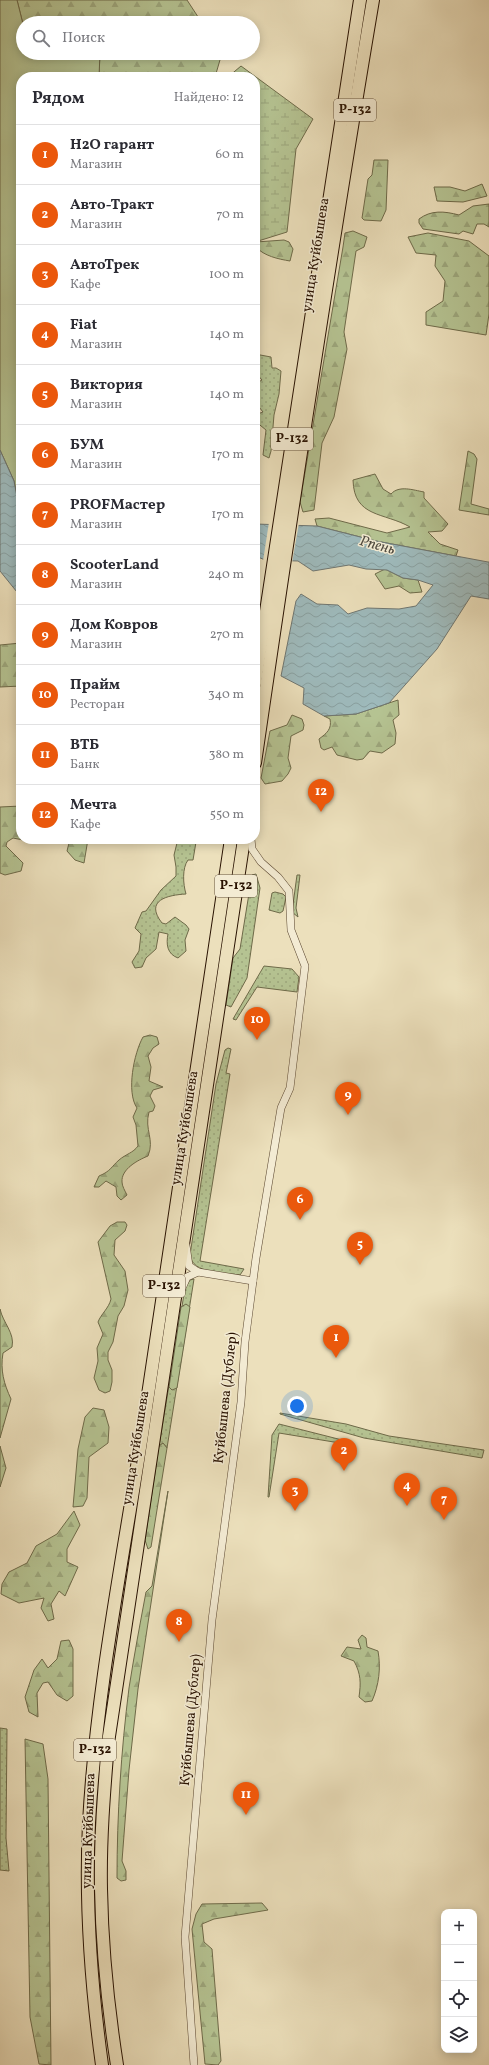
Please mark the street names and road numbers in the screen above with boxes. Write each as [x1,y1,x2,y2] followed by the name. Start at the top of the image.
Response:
[334,99,376,121] road number: Р-132
[298,196,334,314] street label: улица Куйбышева
[271,428,313,450] road number: Р-132
[215,875,257,897] road number: Р-132
[167,1069,203,1187] street label: улица Куйбышева
[143,1275,185,1297] road number: Р-132
[210,1331,242,1465] street label: Куйбышева (Дублер)
[118,1389,154,1507] street label: улица Куйбышева
[176,1653,206,1787] street label: Куйбышева (Дублер)
[74,1739,116,1761] road number: Р-132
[77,1773,101,1889] street label: улица Куйбышева

